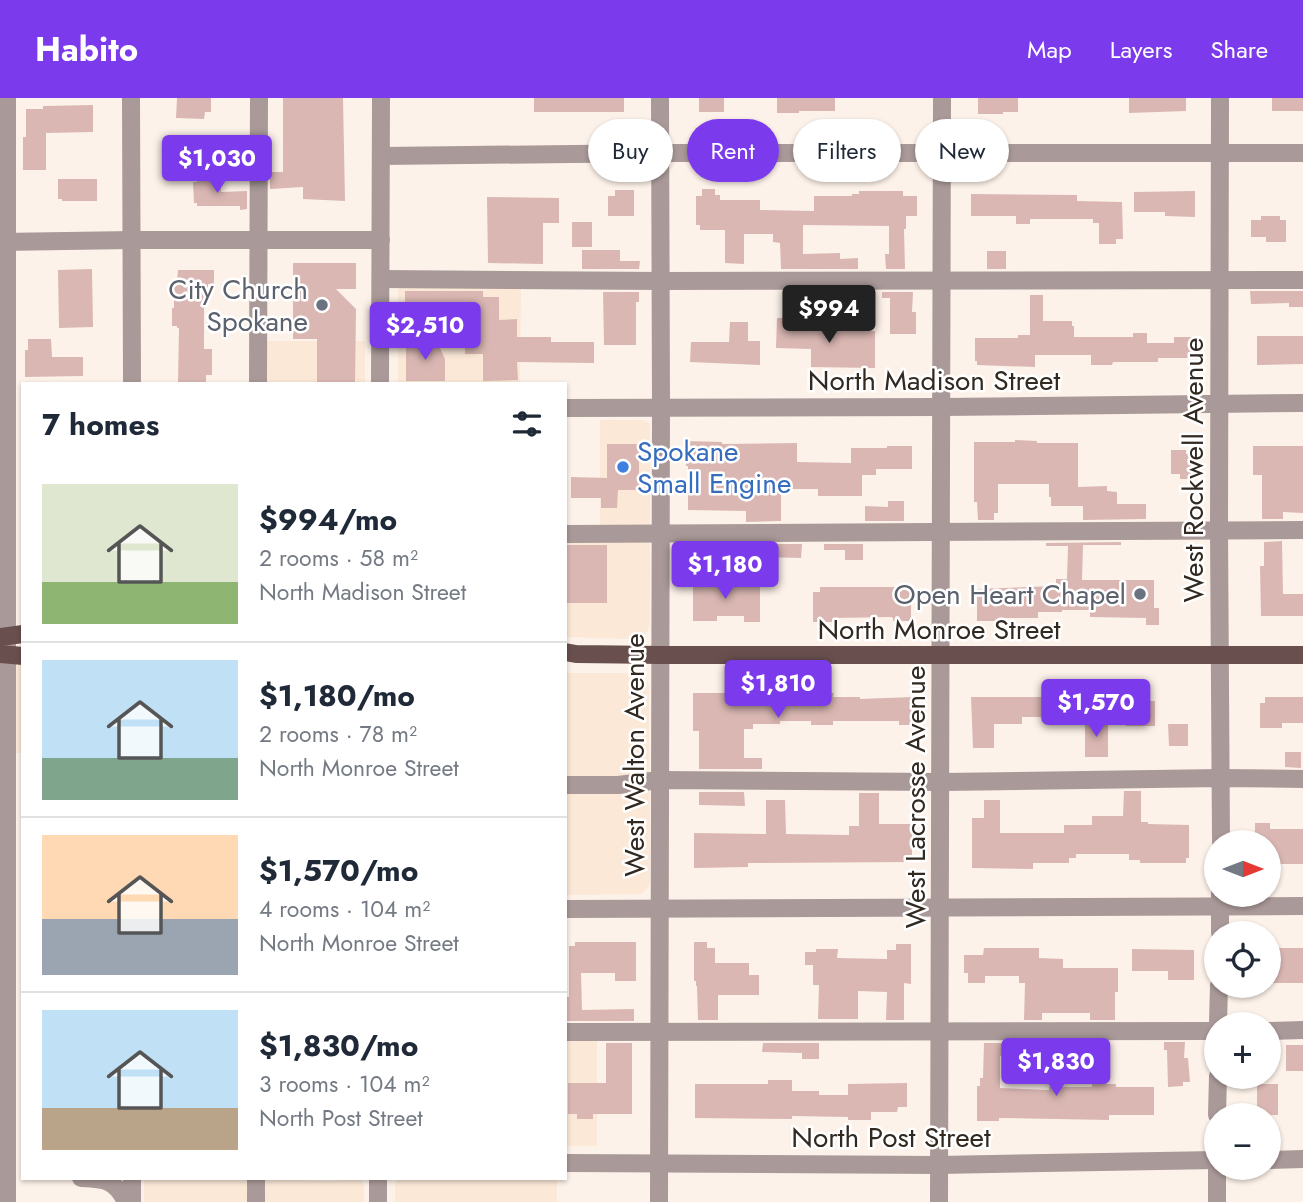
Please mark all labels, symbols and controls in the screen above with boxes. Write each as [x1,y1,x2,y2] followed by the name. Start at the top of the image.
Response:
[35,26,138,73] text: Habito
[1027,32,1072,67] text: Map
[1110,32,1172,67] text: Layers
[1210,32,1268,67] text: Share
[588,119,673,182] chip: Buy
[687,119,779,182] chip: Rent
[793,119,901,182] chip: Filters
[915,119,1009,182] chip: New
[160,136,274,195] pin: $1,030
[178,141,256,175] text: $1,030
[168,269,308,342] place label: City Church Spokane
[788,286,870,345] pin: $994
[798,291,860,325] text: $994
[314,297,330,313] marker: City Church Spokane
[368,302,482,362] pin: $2,510
[386,308,464,342] text: $2,510
[1173,338,1214,602] street label: West Rockwell Avenue
[808,360,1060,401] street label: North Madison Street
[42,403,159,446] text: 7 homes
[508,405,546,443] icon: filters
[637,431,791,504] place label: Spokane Small Engine
[615,459,631,475] marker: Spokane Small Engine
[259,498,397,541] text: $994/mo
[98,512,182,596] icon: home
[259,541,418,575] text: 2 rooms · 58 m²
[668,542,782,601] pin: $1,180
[688,547,762,581] text: $1,180
[894,574,1126,615] place label: Open Heart Chapel
[259,575,466,609] text: North Madison Street
[1132,586,1148,602] marker: Open Heart Chapel
[817,609,1061,650] street label: North Monroe Street
[614,633,655,877] street label: West Walton Avenue
[721,660,835,720] pin: $1,810
[741,666,815,700] text: $1,810
[895,666,936,928] street label: West Lacrosse Avenue
[259,674,415,717] text: $1,180/mo
[1039,680,1153,739] pin: $1,570
[1057,685,1135,719] text: $1,570
[98,688,182,772] icon: home
[259,717,417,751] text: 2 rooms · 78 m²
[259,751,459,785] text: North Monroe Street
[1204,830,1281,906] north arrow
[1204,830,1281,1180] map controls
[259,849,418,892] text: $1,570/mo
[98,863,182,947] icon: home
[259,892,430,926] text: 4 rooms · 104 m²
[1204,921,1281,998] button: locate
[259,926,459,960] text: North Monroe Street
[1204,1012,1281,1089] button: +
[259,1024,418,1067] text: $1,830/mo
[98,1038,182,1122] icon: home
[999,1038,1113,1098] pin: $1,830
[1017,1044,1095,1078] text: $1,830
[259,1067,429,1101] text: 3 rooms · 104 m²
[259,1101,423,1135] text: North Post Street
[1204,1103,1281,1180] button: −
[791,1117,991,1158] street label: North Post Street

